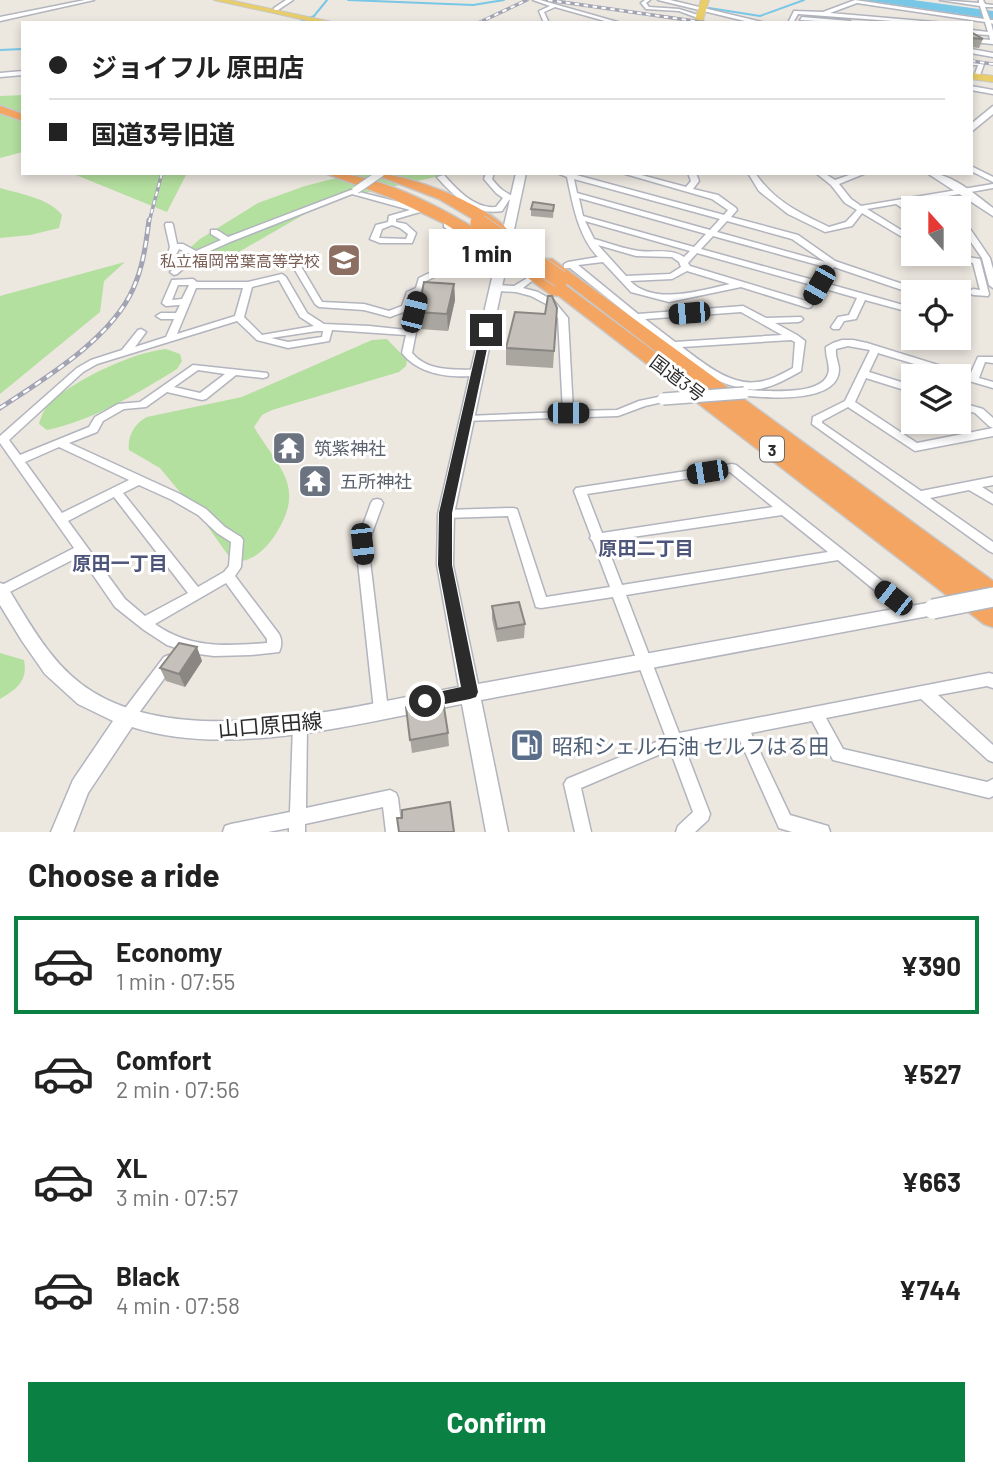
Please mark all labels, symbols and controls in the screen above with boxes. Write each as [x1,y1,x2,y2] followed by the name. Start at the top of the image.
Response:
[91,51,304,82] text: ジョイフル 原田店
[91,118,235,149] text: 国道3号旧道
[901,196,971,266] north arrow
[901,196,971,434] map controls
[428,229,544,278] callout: 1 min
[462,239,512,267] text: 1 min
[325,241,363,279] school or university icon: 私立福岡常葉高等学校
[160,251,320,270] place label: 私立福岡常葉高等学校
[800,262,839,308] car
[901,280,971,350] button: locate
[399,289,430,335] car
[668,301,711,325] car
[470,314,502,346] route end
[646,350,710,406] street label: 国道3号
[901,364,971,434] button: layers
[548,403,590,424] car
[270,429,308,467] temple icon: 筑紫神社
[760,436,784,462] road number: 3
[314,437,386,459] place label: 筑紫神社
[685,458,730,486] car
[296,462,334,500] temple icon: 五所神社
[340,470,412,492] place label: 五所神社
[350,522,375,566] car
[598,536,694,559] district label: 原田二丁目
[72,551,168,574] district label: 原田一丁目
[870,577,917,619] car
[409,685,441,717] route start
[217,707,323,741] street label: 山口原田線
[508,726,546,764] fuel station icon: 昭和シェル石油 セルフはる田
[552,733,829,758] place label: 昭和シェル石油 セルフはる田
[28,855,220,893] text: Choose a ride
[32,934,95,997] icon: car
[116,936,222,967] text: Economy
[900,950,961,981] text: ¥390
[116,967,235,995] text: 1 min · 07:55
[32,1042,95,1105] icon: car
[116,1044,212,1075] text: Comfort
[902,1058,961,1089] text: ¥527
[116,1075,240,1103] text: 2 min · 07:56
[32,1150,95,1213] icon: car
[116,1152,147,1183] text: XL
[901,1166,961,1197] text: ¥663
[116,1183,238,1211] text: 3 min · 07:57
[32,1258,95,1321] icon: car
[116,1260,180,1291] text: Black
[899,1274,961,1305] text: ¥744
[116,1291,240,1319] text: 4 min · 07:58
[28,1382,965,1462] button: Confirm

